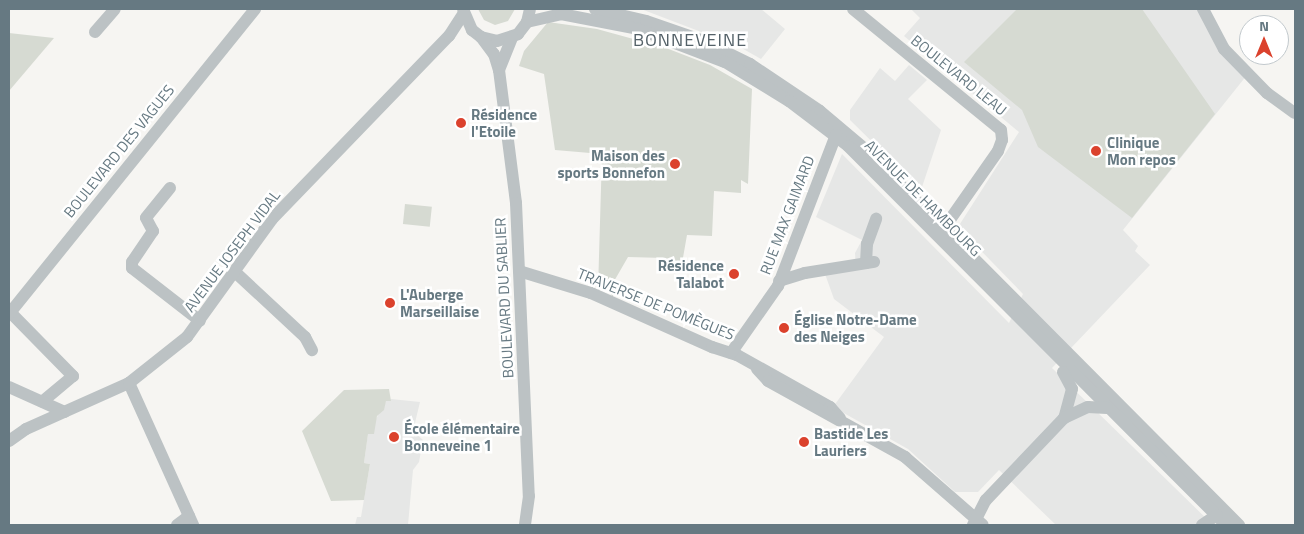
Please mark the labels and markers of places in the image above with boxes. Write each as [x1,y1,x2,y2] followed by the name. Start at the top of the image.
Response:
[471,105,537,140] place label: Résidence l'Etoile
[455,117,467,129] marker: Résidence l'Etoile
[1107,133,1176,168] place label: Clinique Mon repos
[1089,144,1103,158] marker: Clinique Mon repos
[557,146,665,181] place label: Maison des sports Bonnefon
[669,158,681,170] marker: Maison des sports Bonnefon
[658,256,724,291] place label: Résidence Talabot
[728,268,740,280] marker: Résidence Talabot
[400,285,479,320] place label: L'Auberge Marseillaise
[384,297,396,309] marker: L'Auberge Marseillaise
[794,310,917,345] place label: Église Notre-Dame des Neiges
[778,322,790,334] marker: Église Notre-Dame des Neiges
[404,419,520,454] place label: École élémentaire Bonneveine 1
[814,424,888,459] place label: Bastide Les Lauriers
[388,431,400,443] marker: École élémentaire Bonneveine 1
[798,436,810,448] marker: Bastide Les Lauriers

